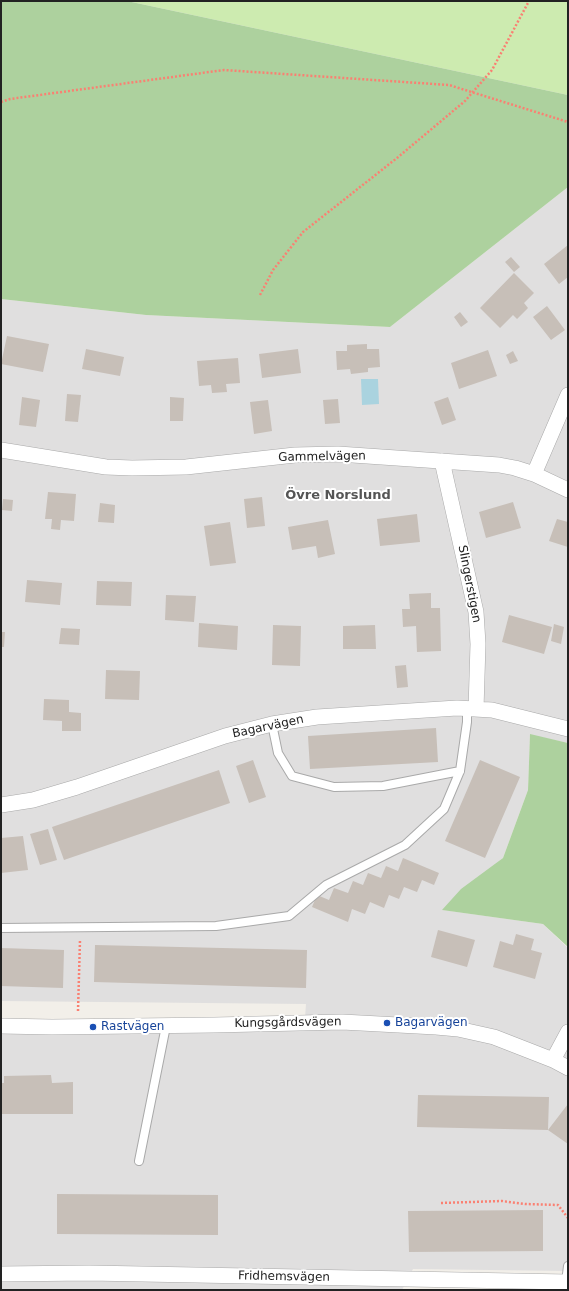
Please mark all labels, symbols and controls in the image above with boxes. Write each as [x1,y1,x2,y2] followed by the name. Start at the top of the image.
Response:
[278,449,366,465] street label: Gammelvägen
[285,488,391,504] district label: Övre Norslund
[454,544,484,624] street label: Slingerstigen
[231,712,305,742] street label: Bagarvägen
[234,1015,342,1031] street label: Kungsgårdsvägen
[395,1016,468,1030] place label: Bagarvägen
[382,1018,392,1028] marker: Bagarvägen
[101,1020,164,1034] place label: Rastvägen
[88,1022,98,1032] marker: Rastvägen
[238,1269,330,1285] street label: Fridhemsvägen

